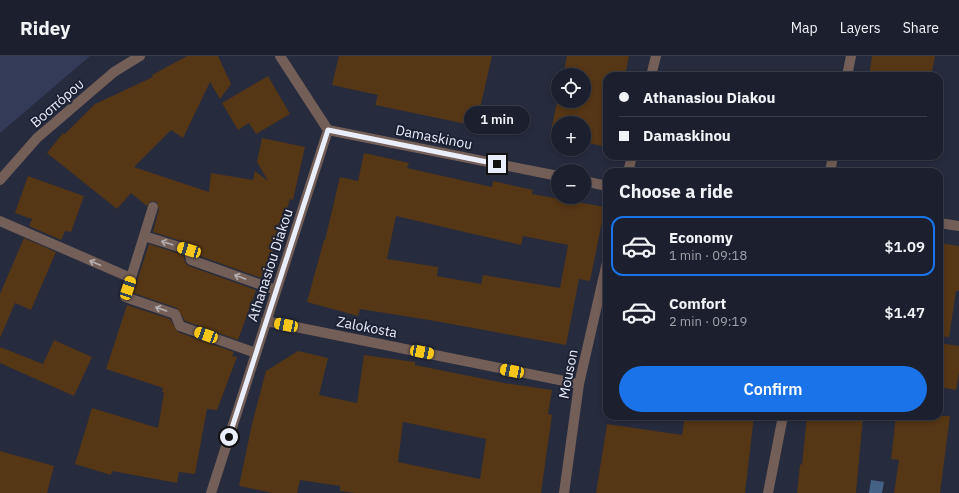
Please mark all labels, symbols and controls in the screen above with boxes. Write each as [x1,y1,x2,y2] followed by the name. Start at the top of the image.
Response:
[20,16,70,40] text: Ridey
[791,19,818,37] text: Map
[840,19,881,37] text: Layers
[903,19,939,37] text: Share
[551,68,591,204] map controls
[551,68,591,108] button: locate
[26,75,88,131] street label: Βοσπόρου
[643,88,775,107] text: Athanasiou Diakou
[464,106,530,134] callout: 1 min
[480,111,514,128] text: 1 min
[551,116,591,156] button: +
[394,121,474,153] street label: Damaskinou
[643,126,731,145] text: Damaskinou
[488,155,506,173] route end
[551,164,591,204] button: −
[619,180,733,203] text: Choose a ride
[243,206,297,324] street label: Athanasiou Diakou
[621,228,657,264] icon: car
[669,228,733,247] text: Economy
[885,237,925,256] text: $1.09
[161,239,174,246] one-way arrow
[176,241,202,259] car
[669,247,747,264] text: 1 min · 09:18
[90,258,102,266] one-way arrow
[234,273,246,281] one-way arrow
[119,275,137,301] car
[621,294,657,330] icon: car
[669,294,726,313] text: Comfort
[885,303,925,322] text: $1.47
[155,305,167,313] one-way arrow
[335,312,399,342] street label: Zalokosta
[669,313,747,330] text: 2 min · 09:19
[273,317,299,333] car
[193,325,219,345] car
[409,344,435,360] car
[554,348,582,400] street label: Mouson
[499,363,525,379] car
[619,366,927,412] button: Confirm
[220,428,238,446] route start

